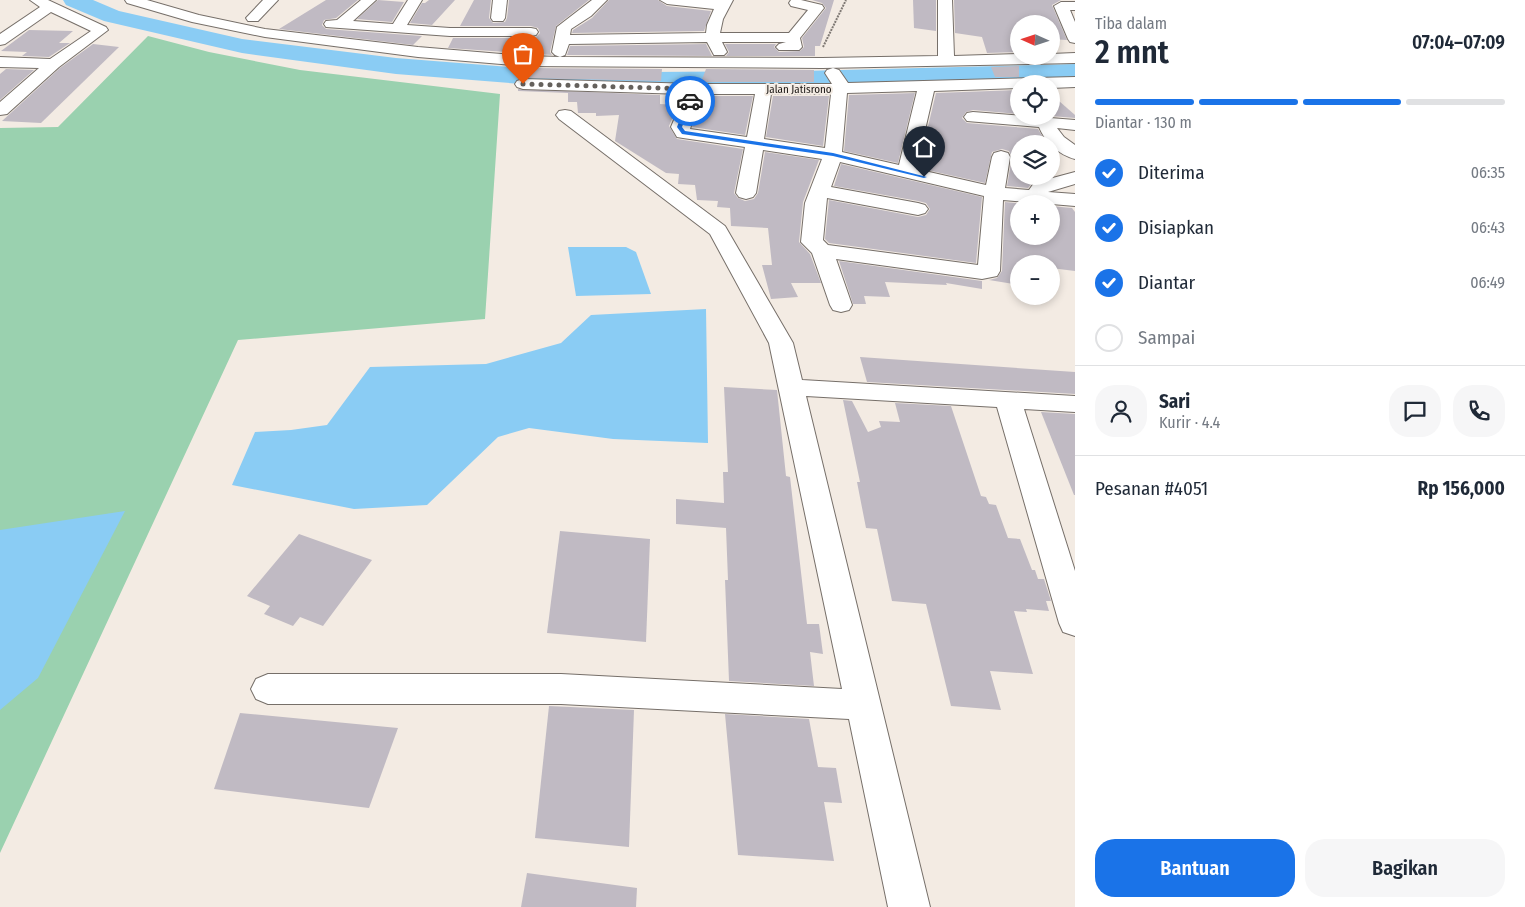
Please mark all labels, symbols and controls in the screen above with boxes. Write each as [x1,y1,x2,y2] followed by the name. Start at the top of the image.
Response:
[1095,14,1167,33] text: Tiba dalam
[1010,15,1060,65] north arrow
[1010,15,1060,305] map controls
[1412,31,1505,54] text: 07:04–07:09
[502,33,544,84] pin
[1095,33,1169,71] text: 2 mnt
[509,40,537,68] icon: bag
[1010,75,1060,125] button: locate
[665,76,715,126] courier
[766,83,832,96] street label: Jalan Jatisrono
[676,87,704,115] icon: car
[1095,113,1192,132] text: Diantar · 130 m
[903,126,945,177] pin
[910,133,938,161] icon: home
[1010,135,1060,185] button: layers
[1095,159,1123,187] icon: check
[1138,161,1204,184] text: Diterima
[1471,163,1505,182] text: 06:35
[1010,195,1060,245] button: +
[1095,214,1123,242] icon: check
[1138,216,1214,239] text: Disiapkan
[1471,218,1505,237] text: 06:43
[1010,255,1060,305] button: −
[1095,269,1123,297] icon: check
[1138,271,1195,294] text: Diantar
[1470,273,1505,292] text: 06:49
[1138,326,1195,349] text: Sampai
[1095,385,1147,437] button: person
[1389,385,1441,437] button: chat
[1453,385,1505,437] button: phone
[1159,390,1190,413] text: Sari
[1159,413,1220,432] text: Kurir · 4.4
[1095,477,1208,500] text: Pesanan #4051
[1418,477,1505,500] text: Rp 156,000
[1095,839,1295,897] button: Bantuan
[1305,839,1505,897] button: Bagikan

